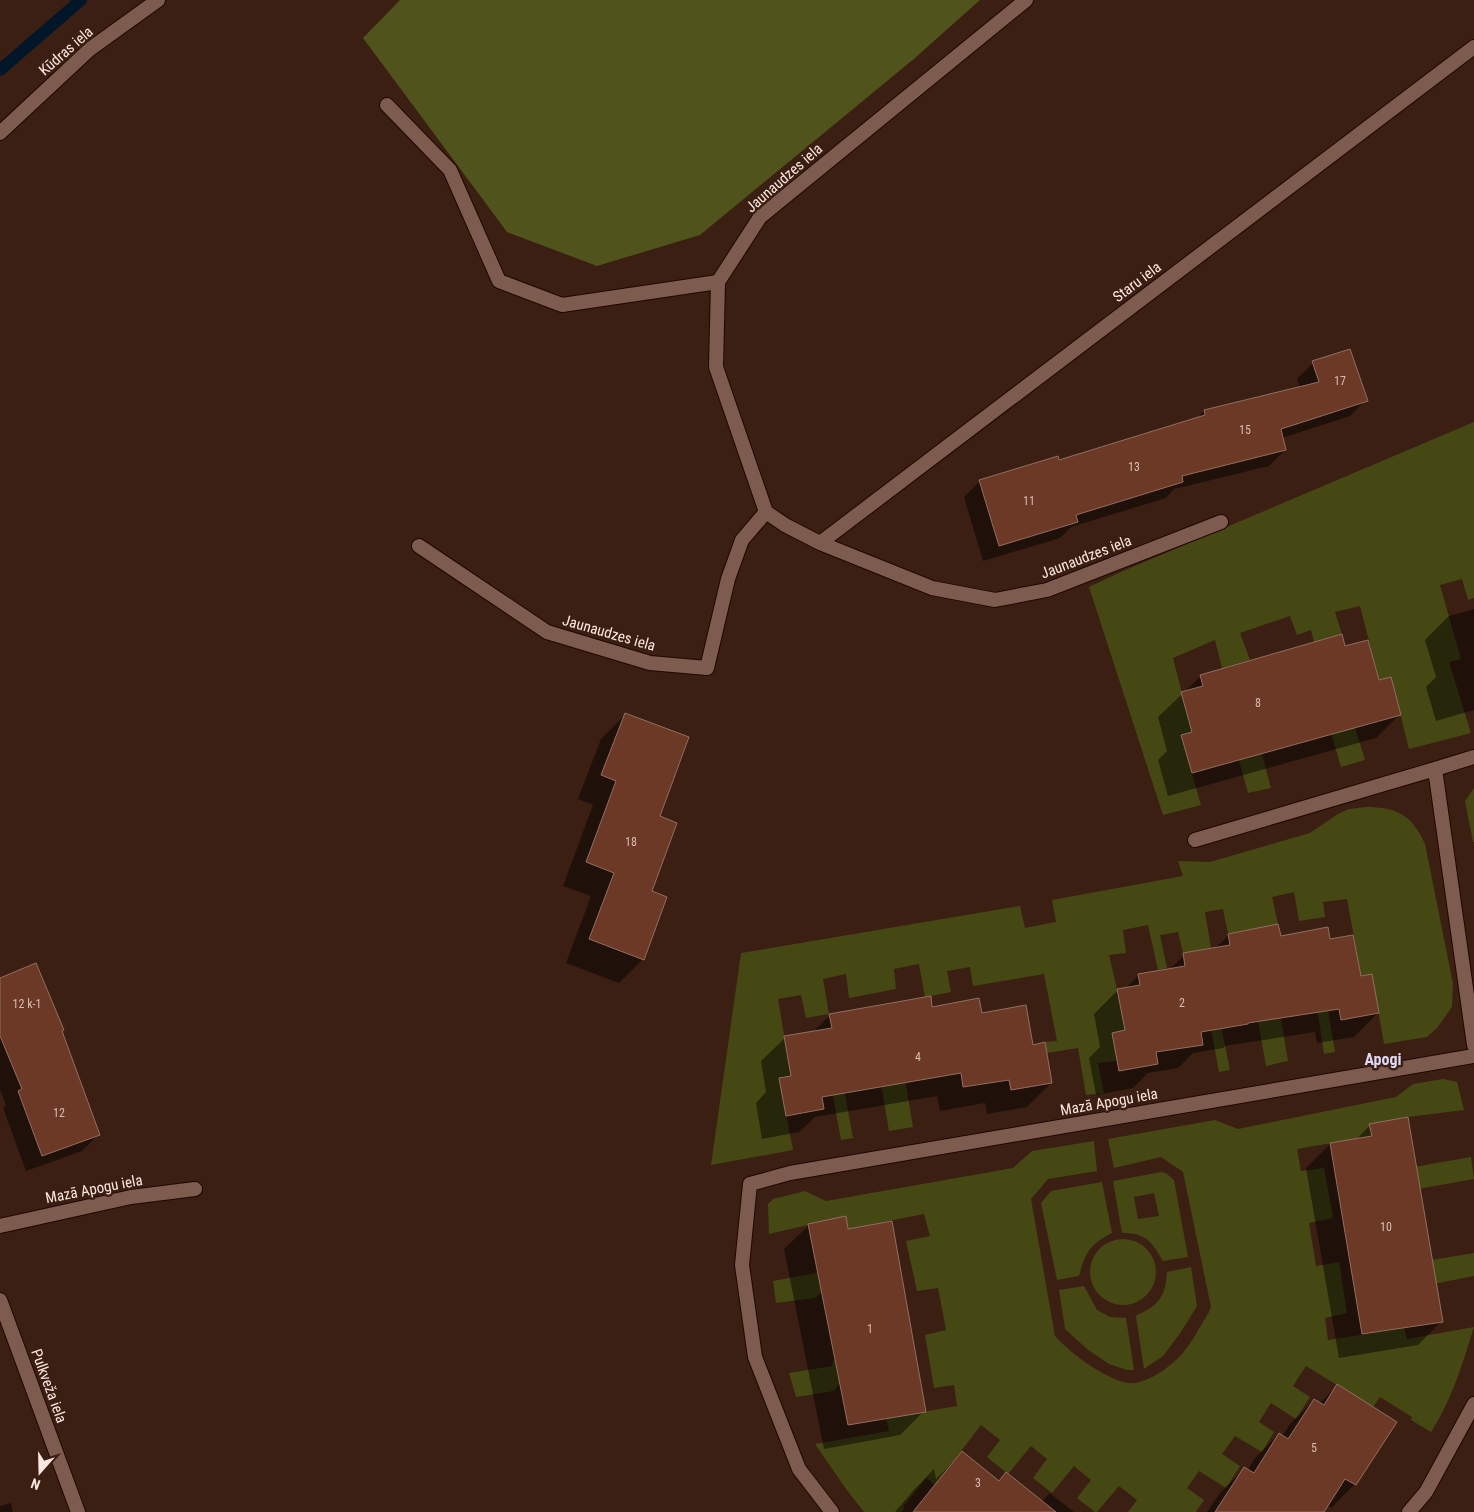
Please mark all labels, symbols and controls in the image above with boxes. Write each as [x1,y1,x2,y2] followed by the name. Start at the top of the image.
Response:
[35,23,97,79] street label: Kūdras iela
[742,140,826,216] street label: Jaunaudzes iela
[1109,258,1165,306] street label: Staru iela
[1334,374,1346,388] house number: 17
[1239,423,1251,437] house number: 15
[1128,460,1140,474] house number: 13
[1023,494,1035,508] house number: 11
[1038,531,1134,583] street label: Jaunaudzes iela
[561,611,657,655] street label: Jaunaudzes iela
[1255,696,1261,710] house number: 8
[625,835,637,849] house number: 18
[1179,996,1185,1010] house number: 2
[13,997,41,1011] house number: 12 k-1
[915,1050,921,1064] house number: 4
[1364,1050,1402,1069] district label: Apogi
[1059,1085,1159,1119] street label: Mazā Apogu iela
[53,1106,65,1120] house number: 12
[44,1171,144,1207] street label: Mazā Apogu iela
[1380,1220,1392,1234] house number: 10
[867,1322,873,1336] house number: 1
[27,1347,71,1425] street label: Pulkveža iela
[1311,1441,1317,1455] house number: 5
[15,1447,65,1497] north arrow
[29,1475,42,1493] text: N
[975,1476,981,1490] house number: 3

